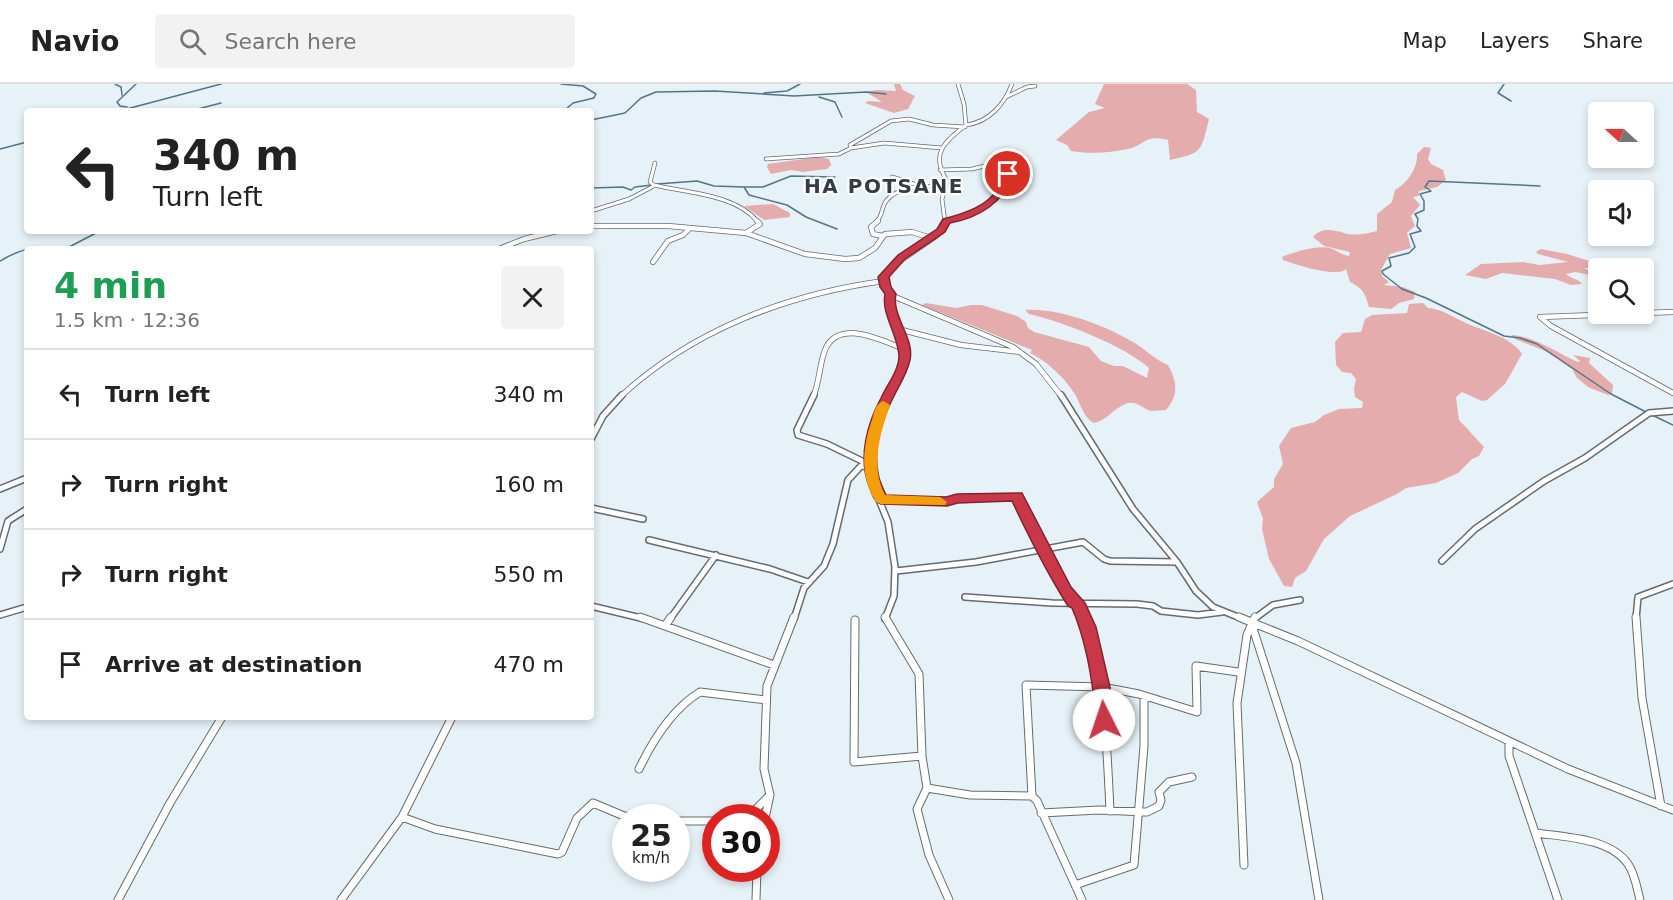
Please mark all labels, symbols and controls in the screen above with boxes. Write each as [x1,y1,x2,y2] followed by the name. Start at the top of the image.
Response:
[155,14,575,68] search box
[30,25,119,58] text: Navio
[176,25,209,58] icon: search
[224,29,357,54] text: Search here
[1403,29,1447,53] text: Map
[1480,29,1549,53] text: Layers
[1582,29,1643,53] text: Share
[1588,102,1654,168] north arrow
[1588,102,1654,324] map controls
[153,131,299,180] text: 340 m
[54,132,132,210] icon: left
[982,148,1033,199] pin
[991,157,1024,190] icon: arrive
[804,174,964,198] district label: HA POTSANE
[1588,180,1654,246] button: sound
[153,181,263,212] text: Turn left
[1588,258,1654,324] button: search
[54,265,167,306] text: 4 min
[501,266,564,329] button: close
[54,308,200,332] text: 1.5 km · 12:36
[54,378,87,411] icon: left
[105,382,210,407] text: Turn left
[494,382,564,407] text: 340 m
[54,468,87,501] icon: right
[105,472,228,497] text: Turn right
[494,472,564,497] text: 160 m
[54,558,87,591] icon: right
[105,562,228,587] text: Turn right
[494,562,564,587] text: 550 m
[54,648,87,681] icon: arrive
[105,652,362,677] text: Arrive at destination
[494,652,564,677] text: 470 m
[1072,688,1136,752] position arrow
[702,804,780,882] speed limit sign: 30
[630,818,672,853] text: 25
[632,849,670,867] text: km/h

